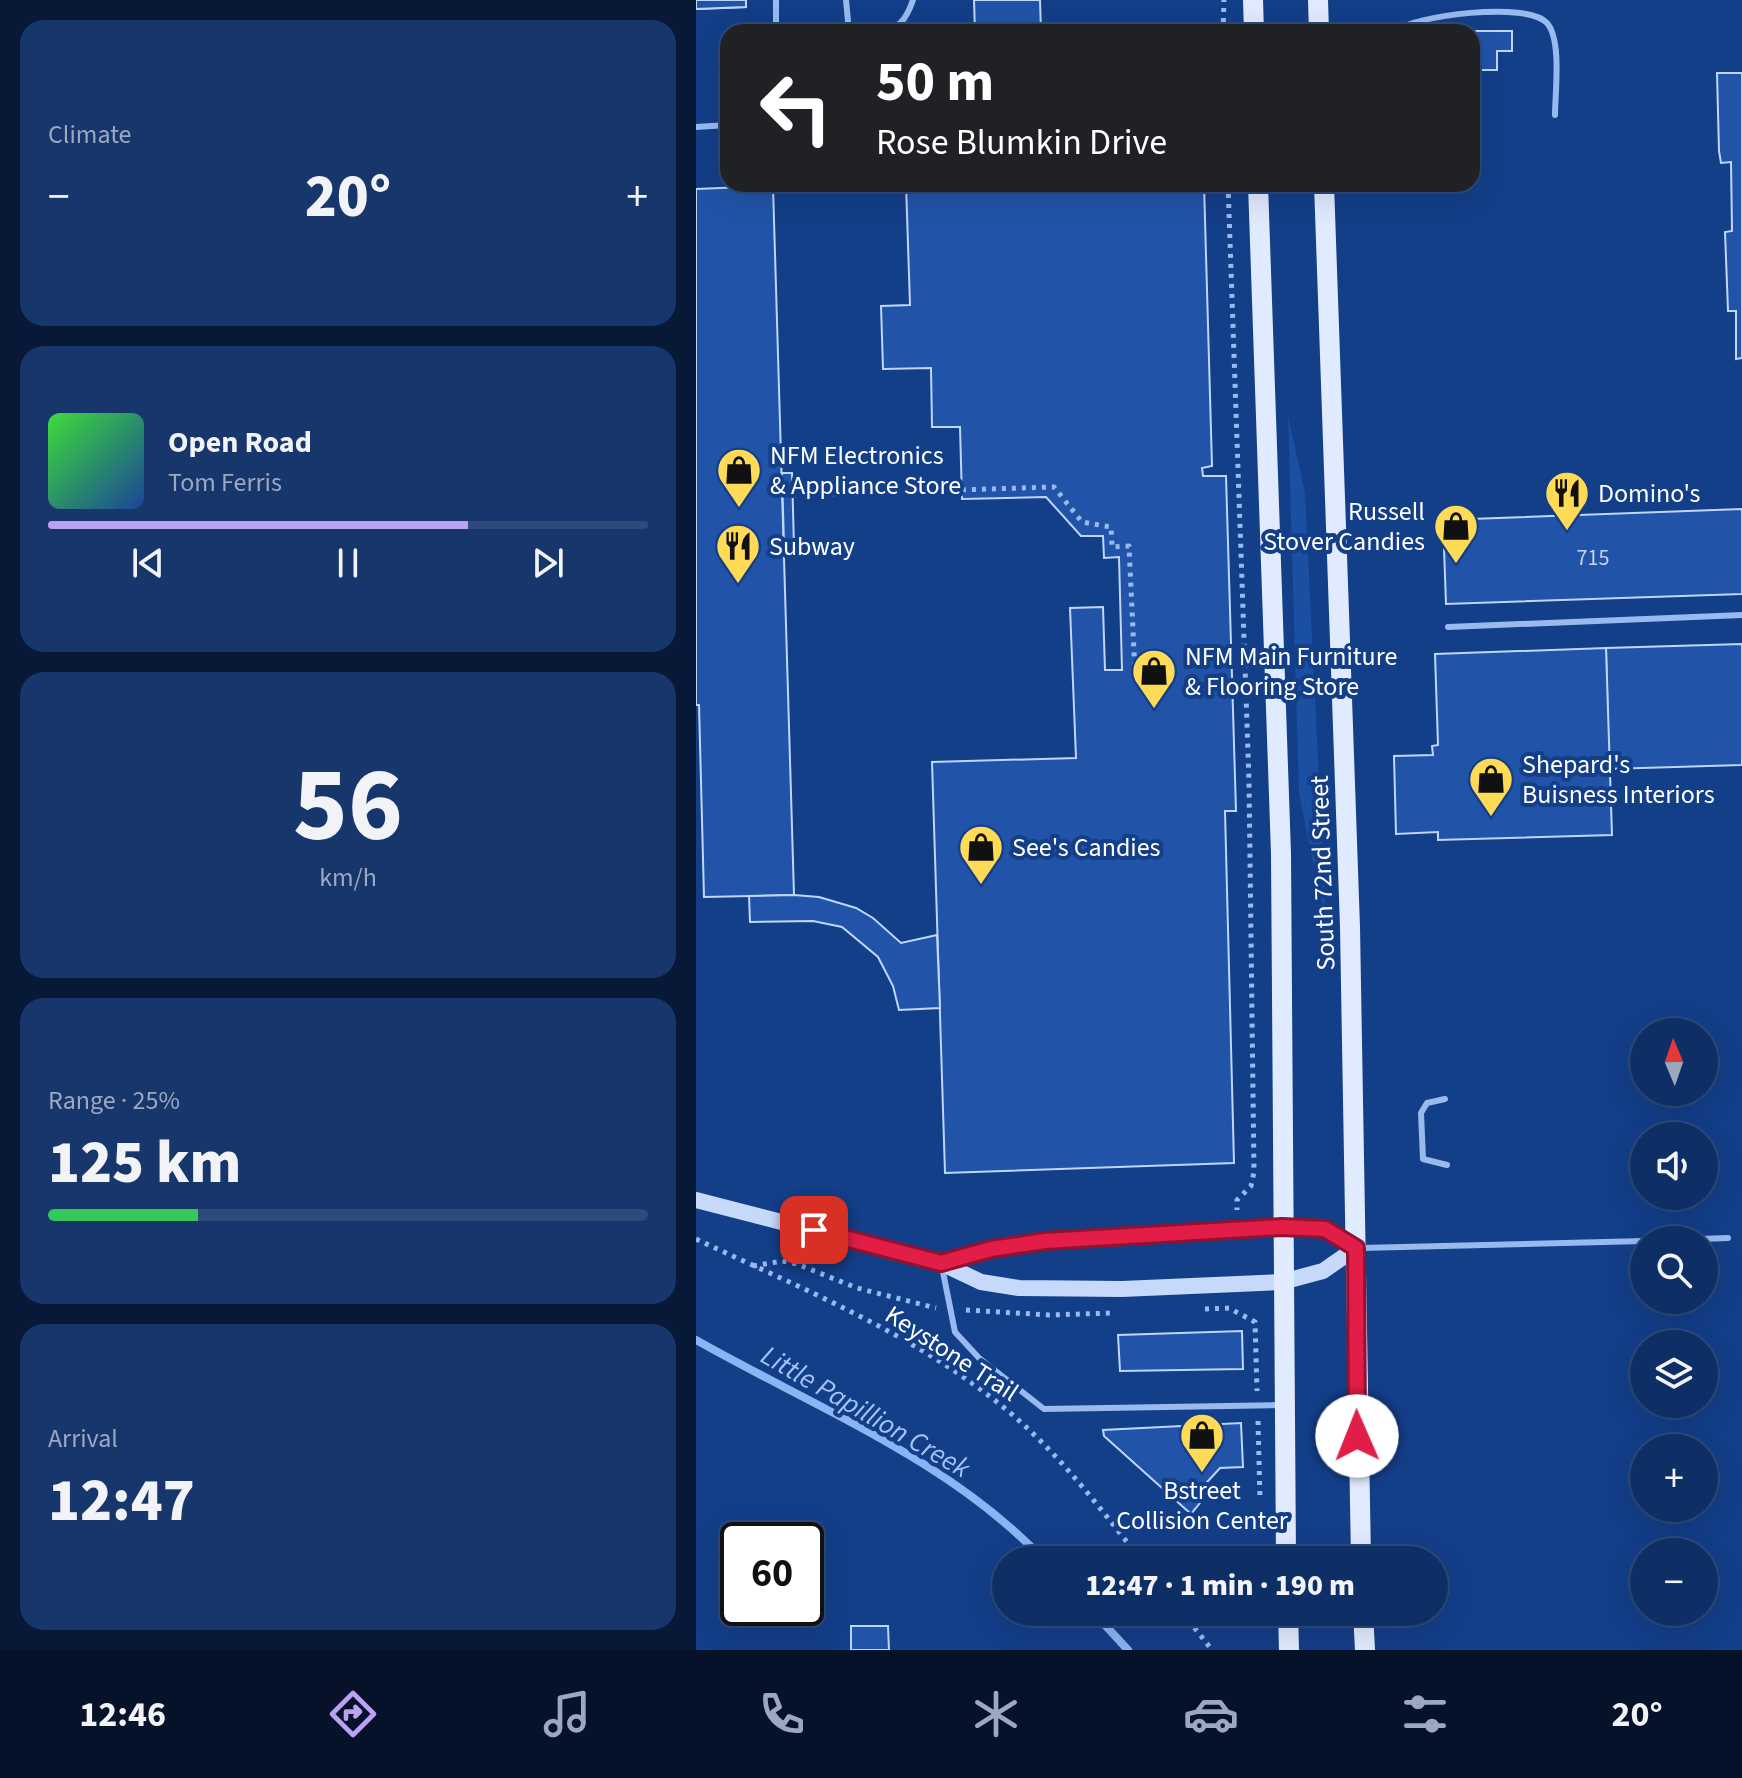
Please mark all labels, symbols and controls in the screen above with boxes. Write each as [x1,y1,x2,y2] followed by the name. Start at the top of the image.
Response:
[876,43,994,122] text: 50 m
[744,56,848,160] icon: left
[48,116,132,153] text: Climate
[876,117,1167,168] text: Rose Blumkin Drive
[305,155,391,240] text: 20°
[48,166,70,229] text: −
[626,166,648,229] text: +
[168,421,312,464] text: Open Road
[770,437,961,504] place label: NFM Electronics & Appliance Store
[715,446,763,509] shop icon: NFM Electronics & Appliance Store
[168,464,282,501] text: Tom Ferris
[1543,469,1591,532] restaurant icon: Domino's
[1598,475,1701,512] place label: Domino's
[1263,493,1425,560] place label: Russell Stover Candies
[1432,502,1480,565] shop icon: Russell Stover Candies
[714,522,762,585] restaurant icon: Subway
[769,528,855,565] place label: Subway
[126,541,170,585] icon: previous
[326,541,370,585] icon: pause
[526,541,570,585] icon: next
[1577,542,1609,574] house number: 715
[1185,638,1397,705] place label: NFM Main Furniture & Flooring Store
[1130,647,1178,710] shop icon: NFM Main Furniture & Flooring Store
[293,733,403,881] text: 56
[1522,746,1715,813] place label: Shepard's Buisness Interiors
[1467,755,1515,818] shop icon: Shepard's Buisness Interiors
[1301,775,1344,971] street label: South 72nd Street
[957,823,1005,886] shop icon: See's Candies
[1012,829,1161,866] place label: See's Candies
[319,859,377,896] text: km/h
[1630,1018,1718,1106] north arrow
[1630,1018,1718,1626] map controls
[48,1082,180,1119] text: Range · 25%
[48,1121,241,1206] text: 125 km
[1630,1122,1718,1210] button: sound
[780,1196,848,1264] pin
[792,1208,836,1252] icon: arrive
[1630,1226,1718,1314] button: search
[878,1296,1026,1410] street label: Keystone Trail
[1630,1330,1718,1418] button: layers
[754,1336,978,1488] water label: Little Papillion Creek
[1315,1394,1399,1478] position arrow
[1178,1411,1226,1474] shop icon: Bstreet Collision Center
[48,1420,118,1457] text: Arrival
[1630,1434,1718,1522] button: +
[48,1459,195,1544] text: 12:47
[1116,1472,1289,1539] place label: Bstreet Collision Center
[720,1522,824,1626] speed limit sign: 60
[1630,1538,1718,1626] button: −
[1085,1564,1355,1607] text: 12:47 · 1 min · 190 m
[325,1686,381,1742] icon: directions
[539,1686,595,1742] icon: music
[754,1686,810,1742] icon: phone
[968,1686,1024,1742] icon: climate
[1183,1686,1239,1742] icon: car
[1397,1686,1453,1742] icon: filters
[79,1689,166,1740] text: 12:46
[1612,1689,1663,1740] text: 20°

